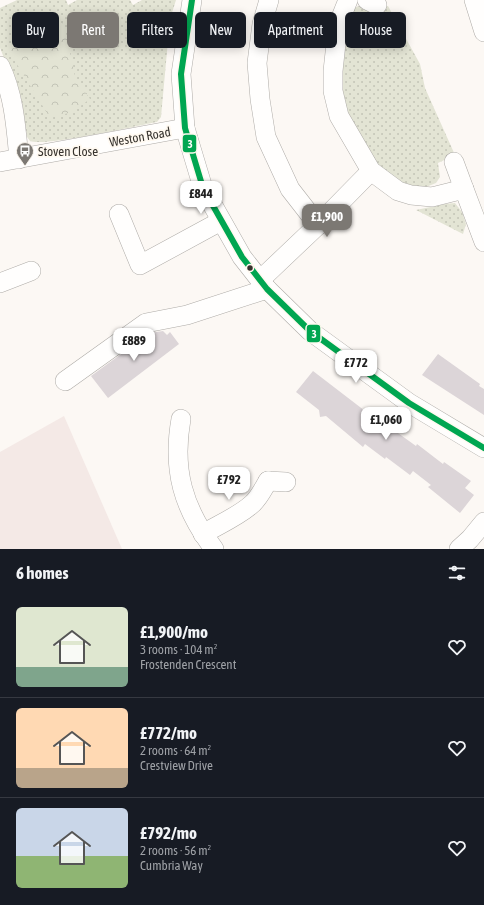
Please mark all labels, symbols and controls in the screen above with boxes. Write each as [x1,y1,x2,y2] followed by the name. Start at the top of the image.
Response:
[12,12,59,48] chip: Buy
[67,12,119,48] chip: Rent
[127,12,187,48] chip: Filters
[195,12,246,48] chip: New
[254,12,337,48] chip: Apartment
[345,12,406,48] chip: House
[108,124,172,150] street label: Weston Road
[182,134,197,153] line badge: 3
[187,138,193,150] text: 3
[15,141,35,166] bus stop icon: Stoven Close
[38,144,98,159] place label: Stoven Close
[177,181,225,215] pin: £844
[189,186,213,201] text: £844
[294,204,360,238] pin: £1,900
[311,209,343,224] text: £1,900
[245,263,255,273] unlabelled marker
[306,324,321,343] line badge: 3
[110,328,158,362] pin: £889
[311,328,317,340] text: 3
[122,333,146,348] text: £889
[332,350,380,384] pin: £772
[344,355,368,370] text: £772
[353,407,419,441] pin: £1,060
[370,412,402,427] text: £1,060
[205,467,253,501] pin: £792
[217,472,241,487] text: £792
[446,562,468,584] icon: filters
[16,563,69,583] text: 6 homes
[140,622,208,642] text: £1,900/mo
[48,623,96,671] icon: home
[446,636,468,658] icon: heart
[140,642,217,657] text: 3 rooms · 104 m²
[140,657,236,672] text: Frostenden Crescent
[140,723,197,743] text: £772/mo
[48,724,96,772] icon: home
[446,737,468,759] icon: heart
[140,743,211,758] text: 2 rooms · 64 m²
[140,758,213,773] text: Crestview Drive
[140,823,197,843] text: £792/mo
[48,824,96,872] icon: home
[446,837,468,859] icon: heart
[140,843,211,858] text: 2 rooms · 56 m²
[140,858,203,873] text: Cumbria Way

